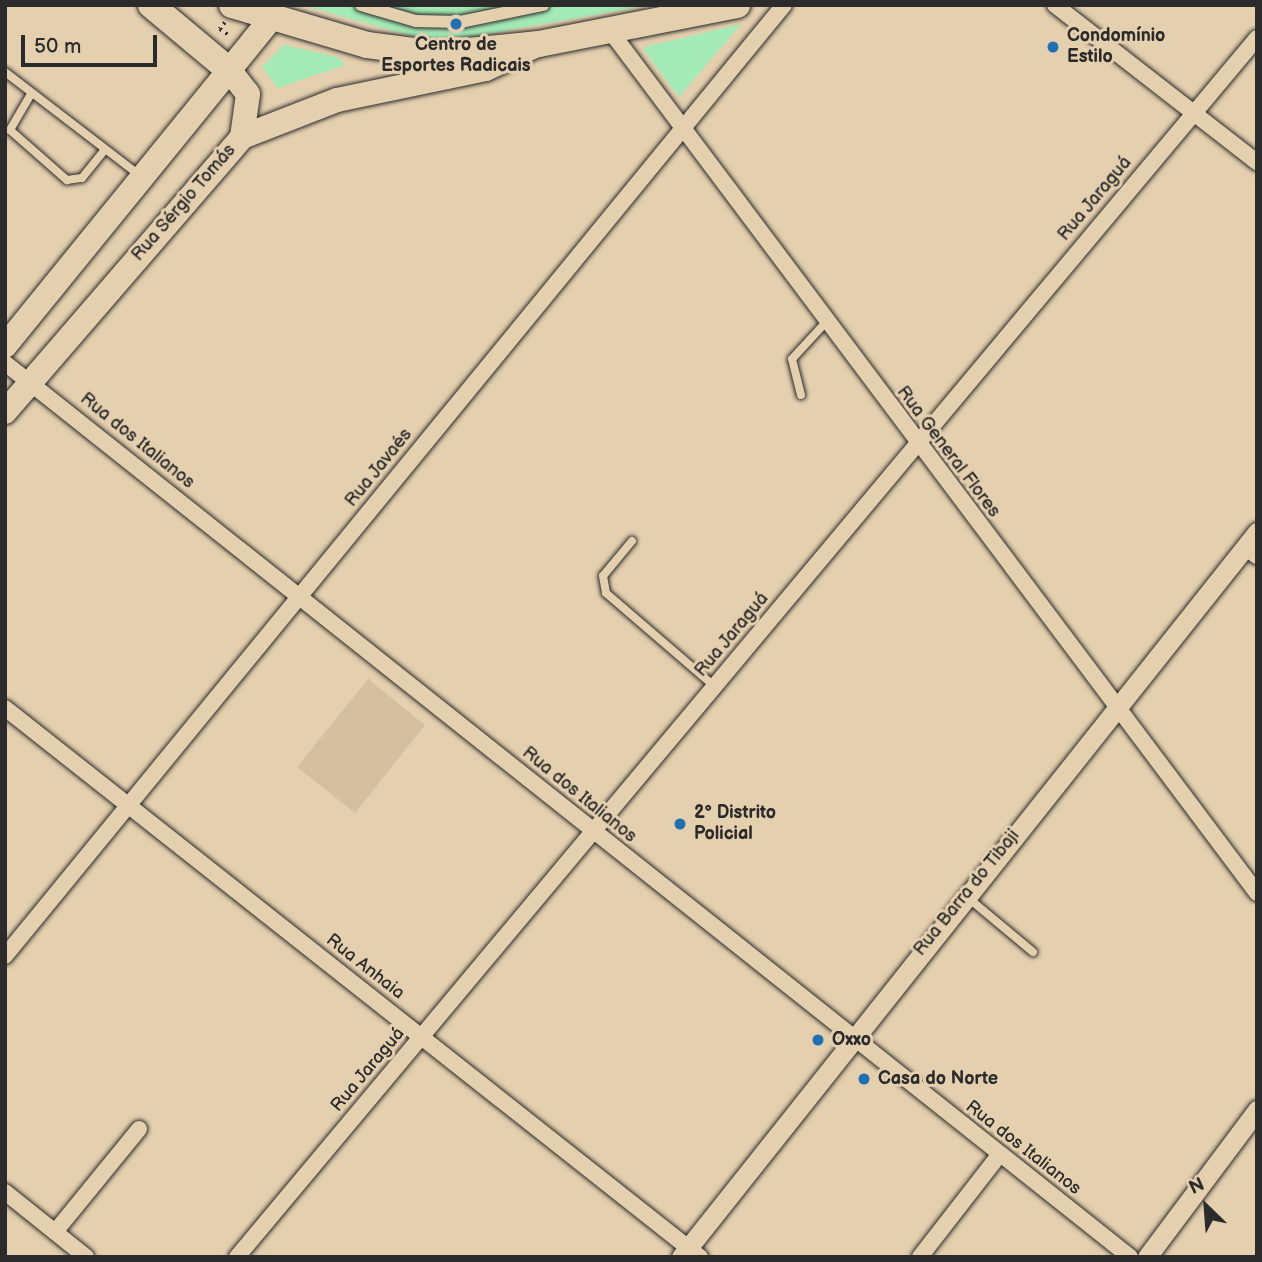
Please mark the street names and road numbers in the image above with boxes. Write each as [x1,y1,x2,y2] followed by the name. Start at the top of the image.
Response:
[127,140,241,266] street label: Rua Sérgio Tomás
[1053,152,1137,246] street label: Rua Jaraguá
[892,382,1004,522] street label: Rua General Flores
[76,388,198,494] street label: Rua dos Italianos
[341,424,417,512] street label: Rua Javaés
[690,588,774,682] street label: Rua Jaraguá
[518,742,640,848] street label: Rua dos Italianos
[909,825,1025,961] street label: Rua Barra do Tibaji
[321,930,409,1004] street label: Rua Anhaia
[326,1023,410,1117] street label: Rua Jaraguá
[961,1096,1085,1200] street label: Rua dos Italianos

